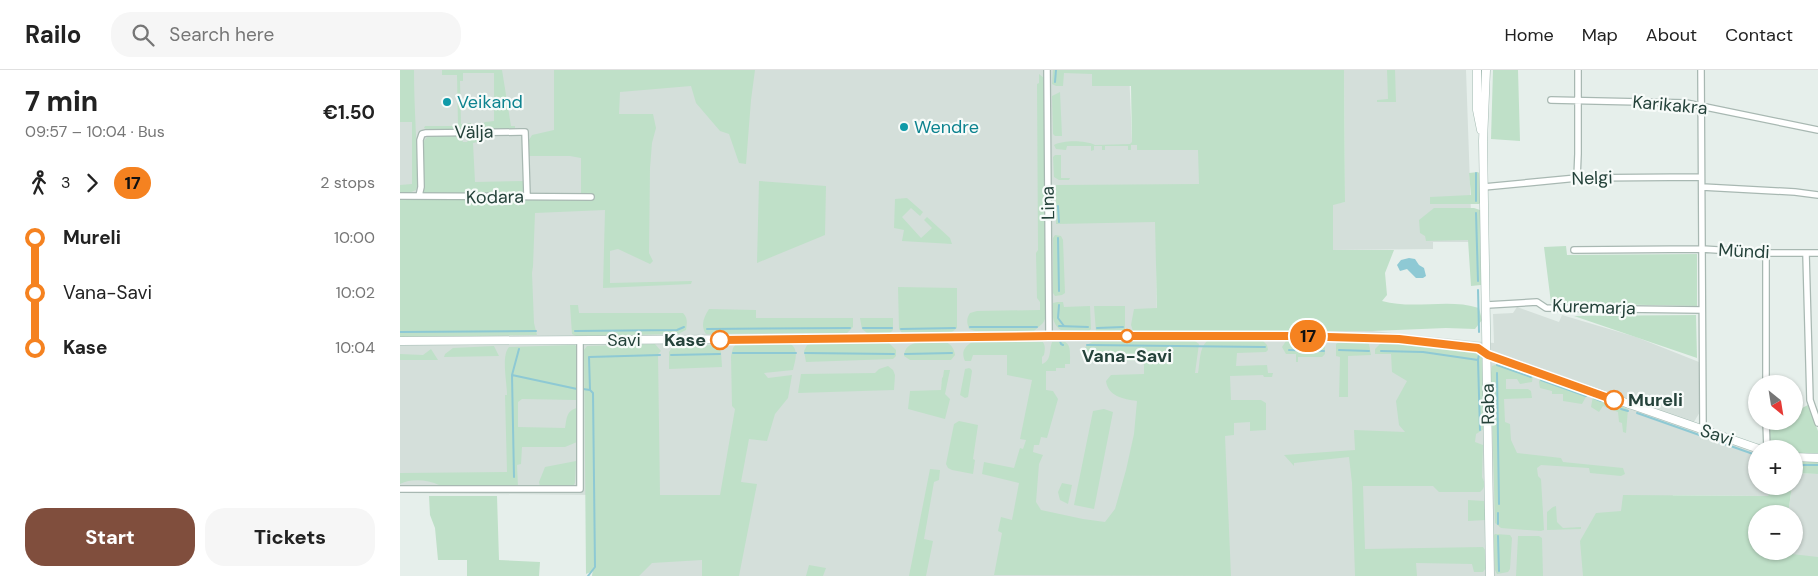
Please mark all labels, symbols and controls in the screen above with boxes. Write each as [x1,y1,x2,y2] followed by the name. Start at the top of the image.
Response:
[111,12,461,57] search box
[25,19,81,50] text: Railo
[129,21,157,49] icon: search
[169,22,274,47] text: Search here
[1504,23,1554,47] text: Home
[1582,23,1618,47] text: Map
[1646,23,1697,47] text: About
[1725,23,1793,47] text: Contact
[25,83,98,120] text: 7 min
[457,90,523,114] place label: Veikand
[1631,90,1709,120] street label: Karikakra
[441,96,453,108] marker: Veikand
[323,100,375,125] text: €1.50
[914,115,979,139] place label: Wendre
[454,120,494,144] street label: Välja
[25,121,165,142] text: 09:57 – 10:04 · Bus
[898,121,910,133] marker: Wendre
[1571,165,1613,191] street label: Nelgi
[25,169,53,197] icon: walk
[78,169,106,197] icon: forward
[124,171,141,195] text: 17
[61,172,70,193] text: 3
[320,172,375,193] text: 2 stops
[466,184,524,210] street label: Kodara
[1036,186,1060,220] street label: Lina
[63,225,121,250] text: Mureli
[334,227,375,248] text: 10:00
[1718,238,1770,264] street label: Mündi
[63,280,152,305] text: Vana-Savi
[336,282,375,303] text: 10:02
[1552,294,1636,320] street label: Kuremarja
[1286,320,1330,352] line badge: 17
[1300,324,1316,348] text: 17
[607,328,641,352] street label: Savi
[664,328,706,352] place label: Kase
[1120,329,1134,343] marker: Vana-Savi
[710,330,730,350] marker: Kase
[63,335,107,360] text: Kase
[335,337,375,358] text: 10:04
[1082,344,1172,368] place label: Vana-Savi
[1748,375,1802,430] north arrow
[1748,375,1803,560] map controls
[1476,383,1500,425] street label: Raba
[1628,388,1683,412] place label: Mureli
[1604,390,1624,410] marker: Mureli
[1697,418,1737,452] street label: Savi
[1748,440,1803,495] button: +
[1748,505,1803,560] button: −
[25,508,195,566] button: Start
[205,508,375,566] button: Tickets

